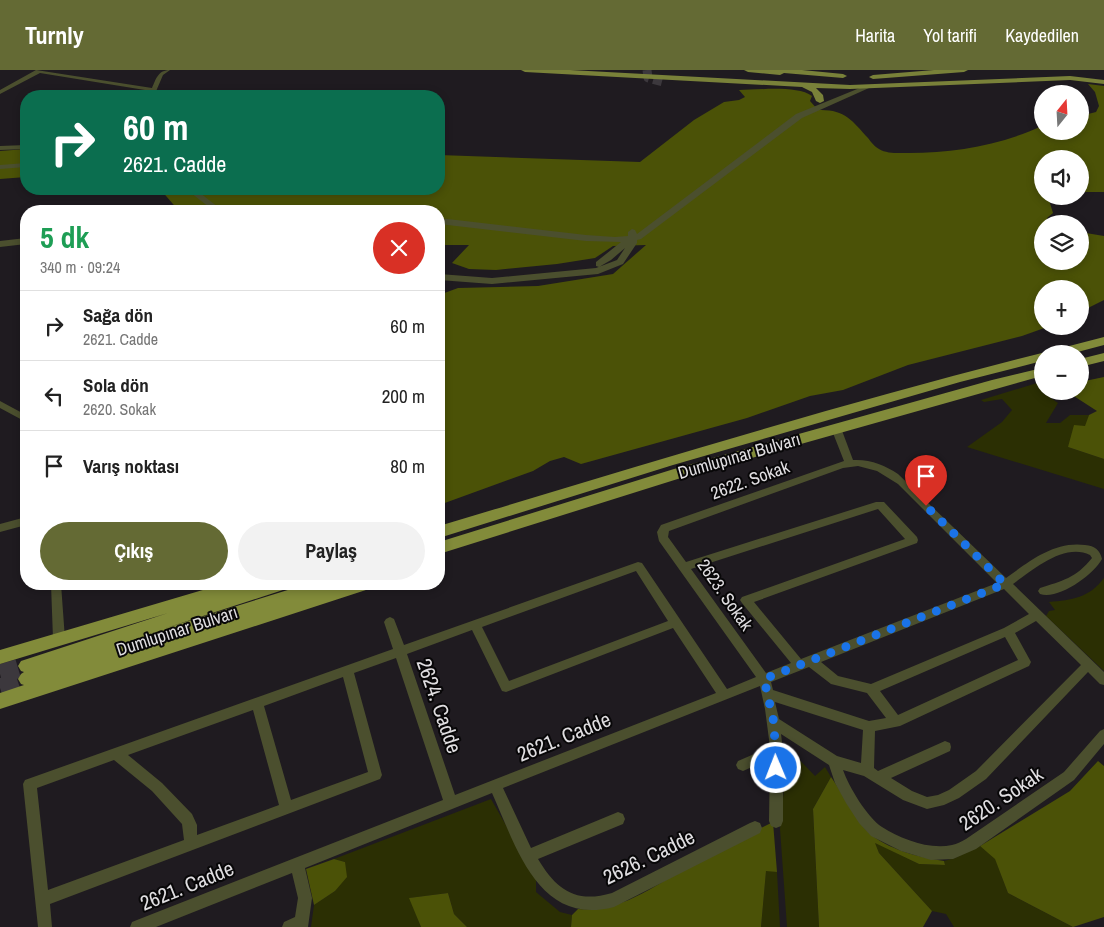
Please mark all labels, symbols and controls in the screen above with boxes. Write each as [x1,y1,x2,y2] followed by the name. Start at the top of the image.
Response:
[25,19,84,51] text: Turnly
[855,23,895,48] text: Harita
[923,23,977,48] text: Yol tarifi
[1005,23,1079,48] text: Kaydedilen
[1034,85,1089,140] north arrow
[1034,85,1089,400] map controls
[123,104,188,151] text: 60 m
[40,110,105,175] icon: right
[123,149,226,179] text: 2621. Cadde
[1034,150,1089,205] button: sound
[1034,215,1089,270] button: layers
[40,217,89,257] text: 5 dk
[373,222,425,274] button: close
[40,256,120,278] text: 340 m · 09:24
[1034,280,1089,335] button: +
[83,302,153,328] text: Sağa dön
[40,312,68,340] icon: right
[390,313,425,339] text: 60 m
[83,328,158,350] text: 2621. Cadde
[1034,345,1089,400] button: −
[83,372,149,398] text: Sola dön
[40,382,68,410] icon: left
[382,383,425,409] text: 200 m
[83,398,156,420] text: 2620. Sokak
[675,426,803,485] street label: Dumlupınar Bulvarı
[40,452,68,480] icon: arrive
[83,453,179,479] text: Varış noktası
[390,453,425,479] text: 80 m
[707,454,793,505] street label: 2622. Sokak
[905,455,947,506] pin
[912,462,940,490] icon: arrive
[40,522,228,580] button: Çıkış
[238,522,425,580] button: Paylaş
[692,554,760,636] street label: 2623. Sokak
[113,599,241,662] street label: Dumlupınar Bulvarı
[410,654,469,757] street label: 2624. Cadde
[513,705,615,768] street label: 2621. Cadde
[749,741,801,793] position arrow
[953,760,1049,837] street label: 2620. Sokak
[598,822,699,891] street label: 2626. Cadde
[136,854,238,917] street label: 2621. Cadde

